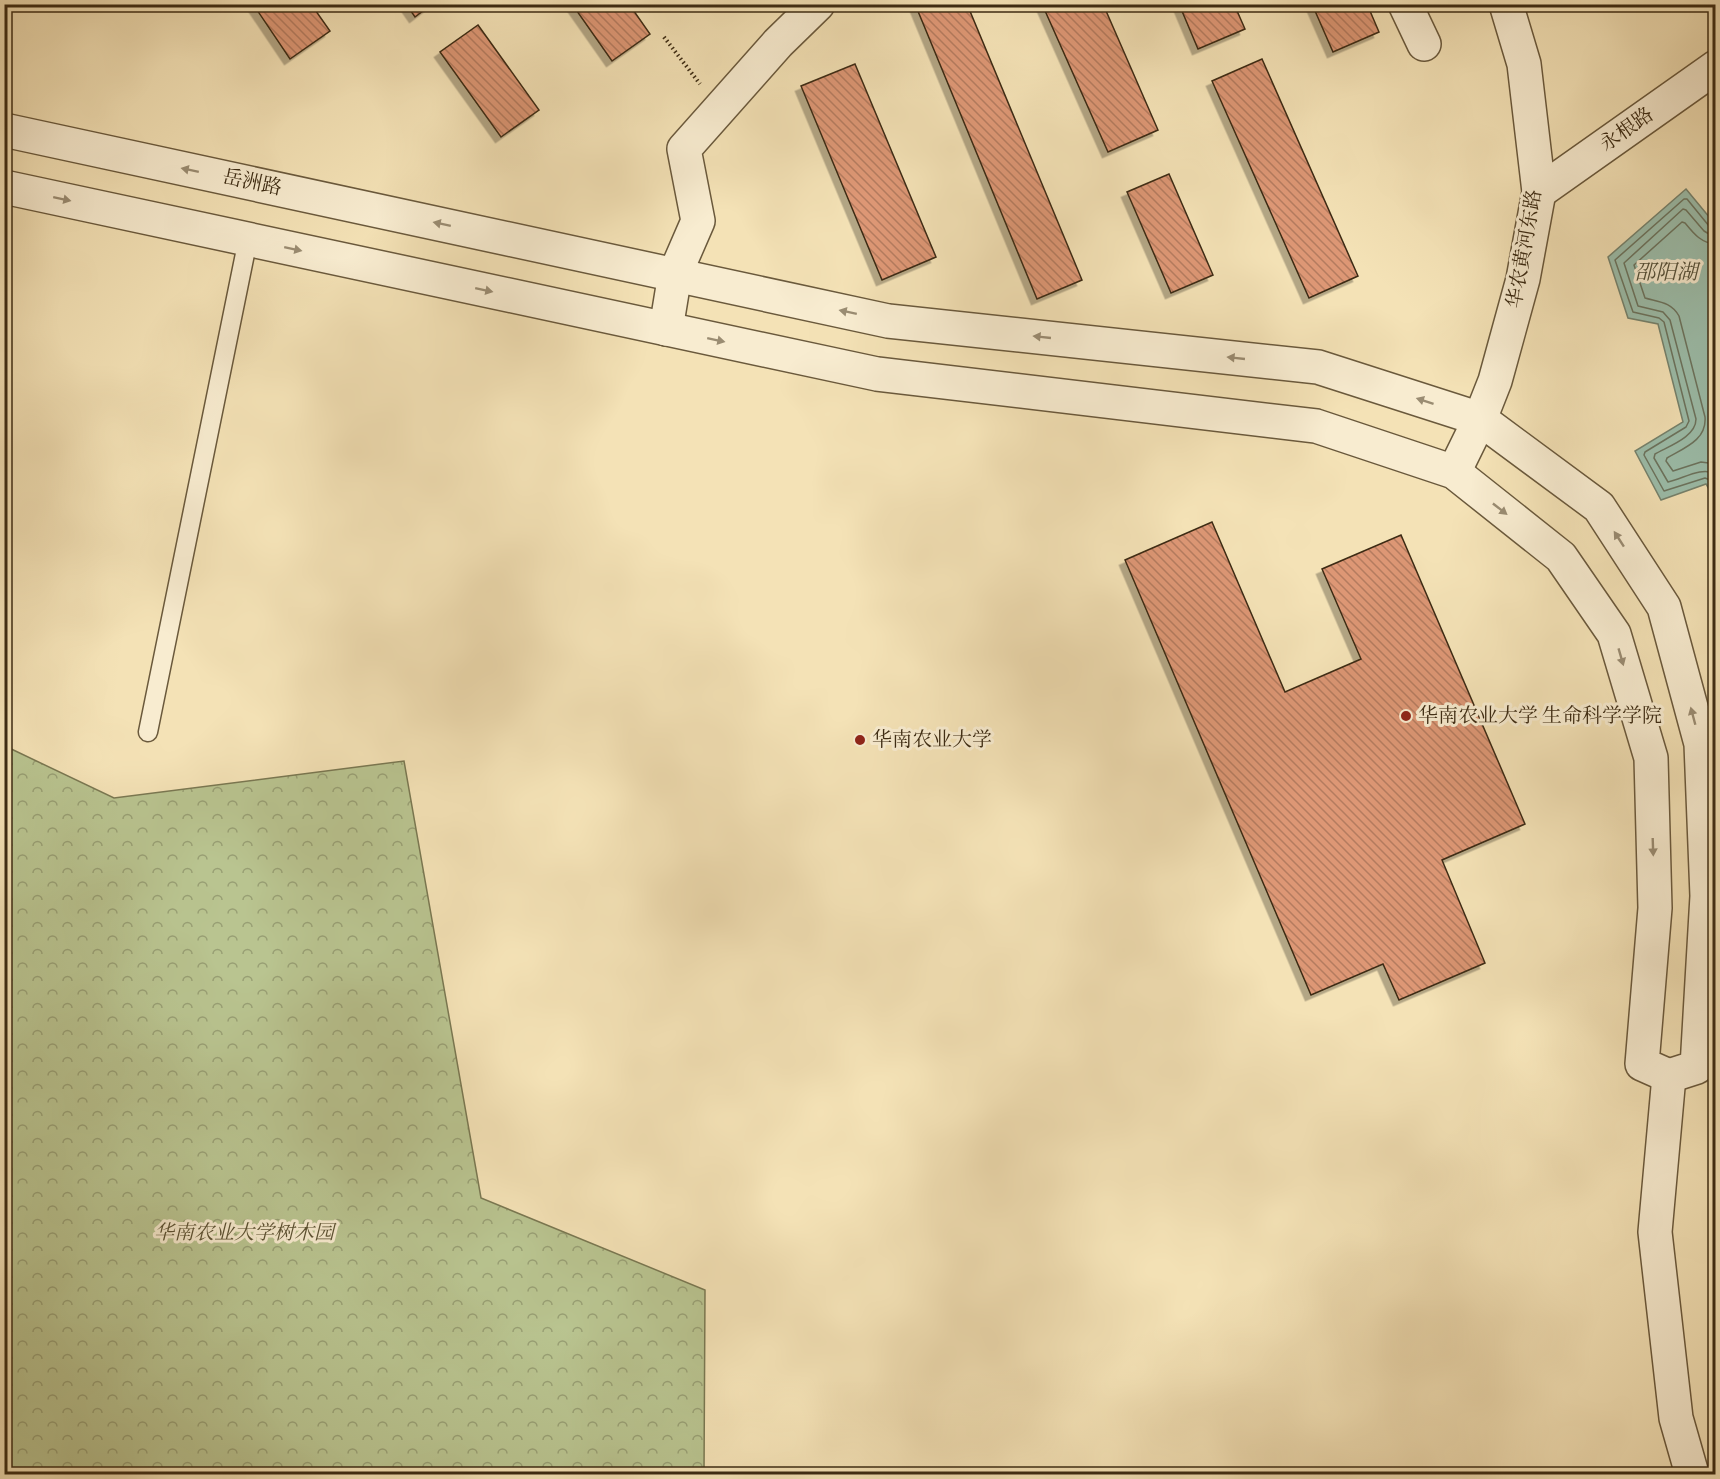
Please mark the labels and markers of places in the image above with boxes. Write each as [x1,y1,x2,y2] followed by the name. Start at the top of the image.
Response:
[1418,704,1662,729] place label: 华南农业大学 生命科学学院
[1399,709,1413,723] marker: 华南农业大学 生命科学学院
[872,728,992,753] place label: 华南农业大学
[853,733,867,747] marker: 华南农业大学

